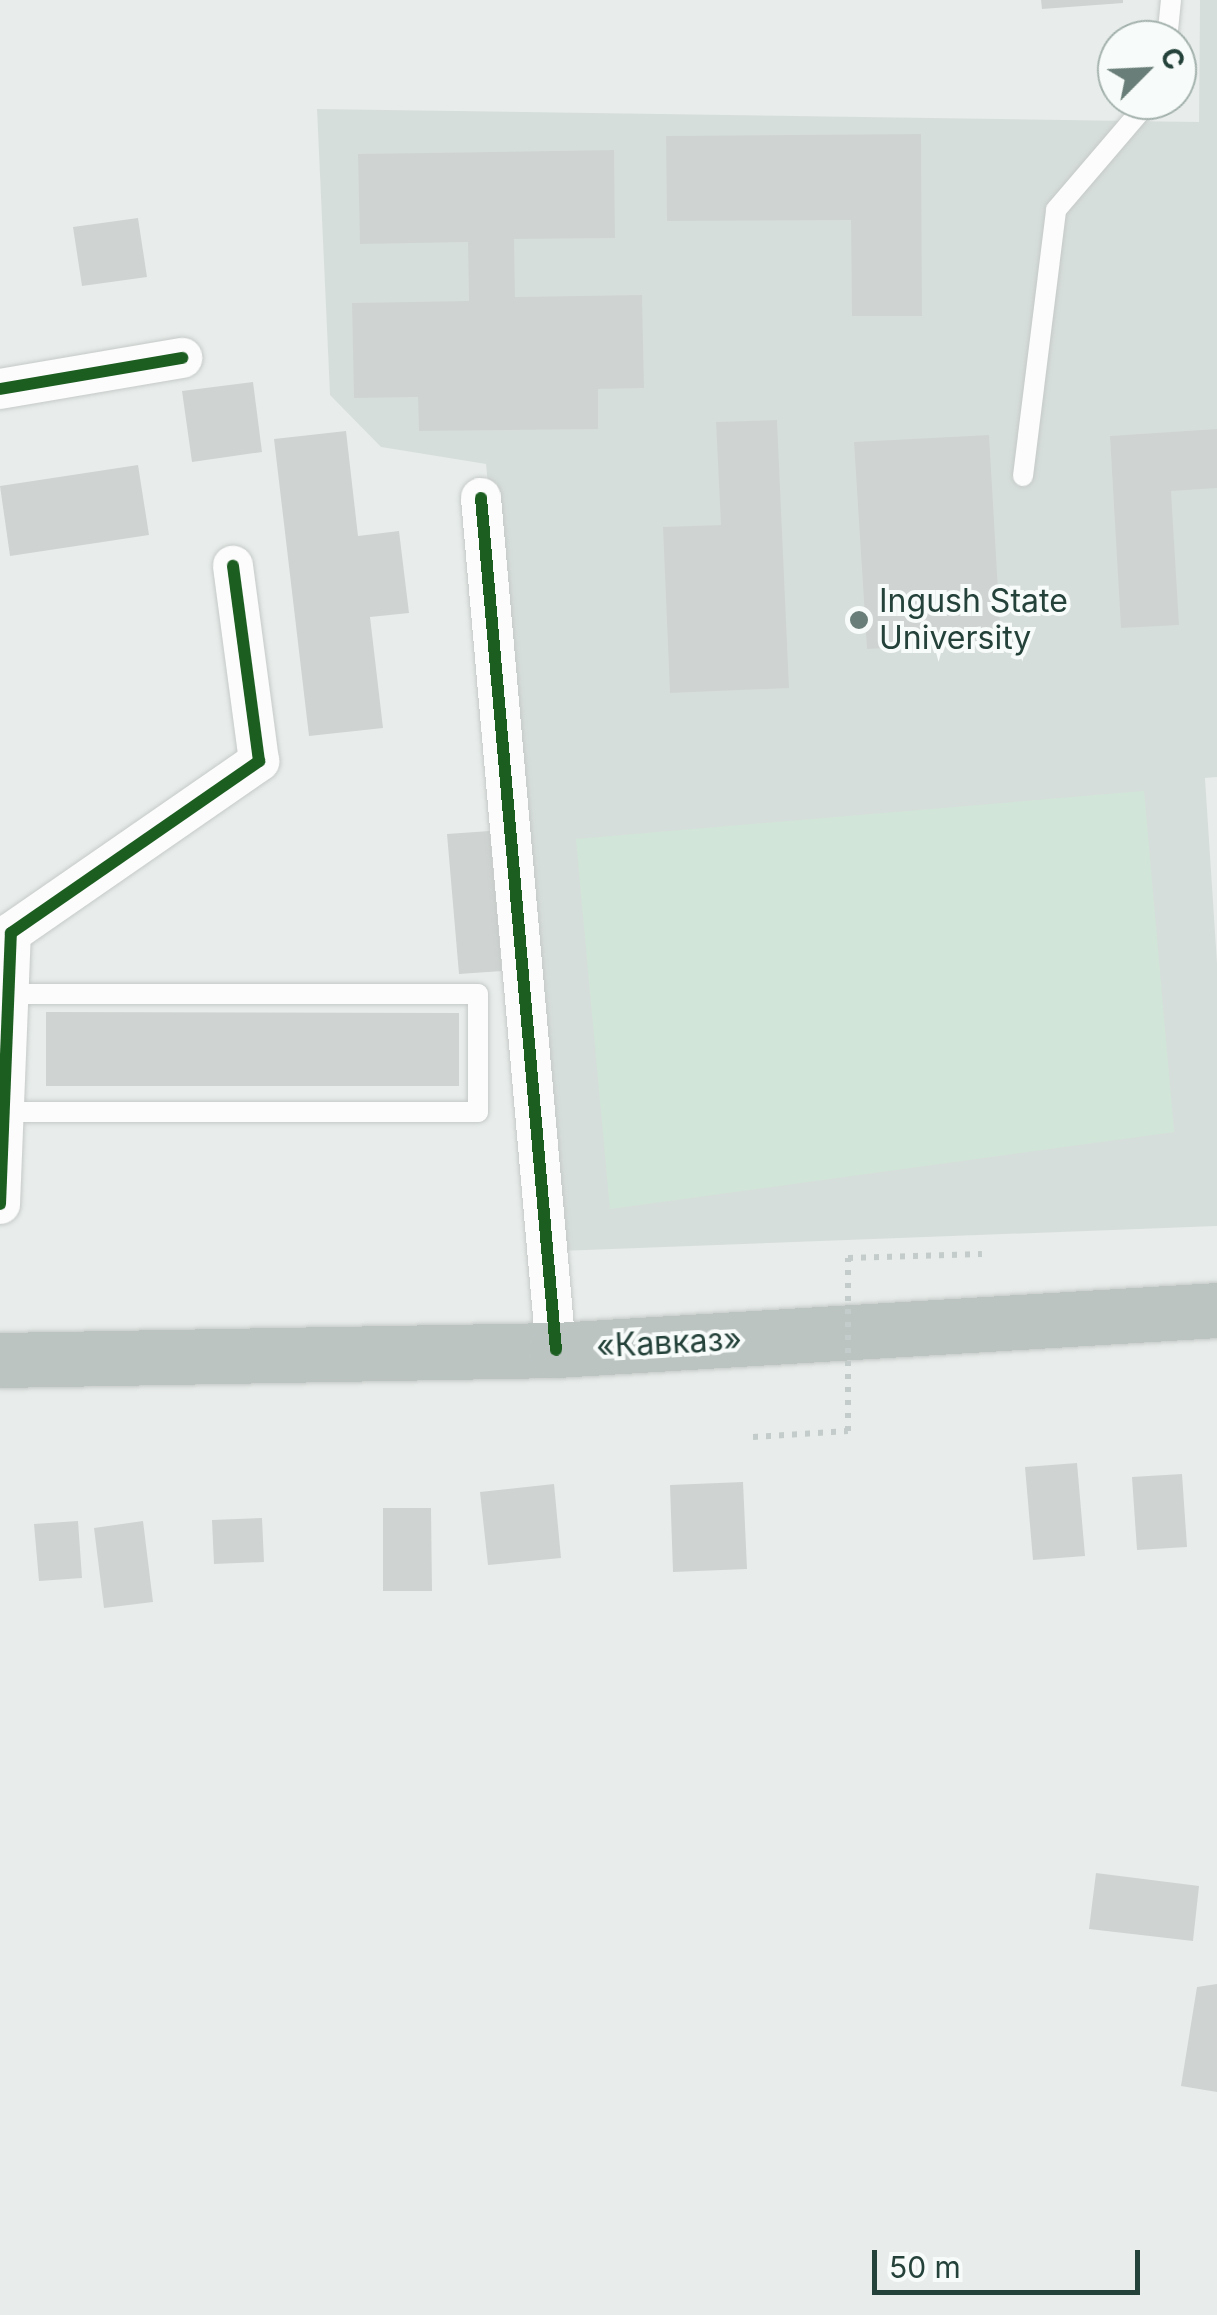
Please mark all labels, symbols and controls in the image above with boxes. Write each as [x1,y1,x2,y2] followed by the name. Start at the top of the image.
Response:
[1097,20,1197,120] north arrow
[1153,42,1192,75] text: С
[879,583,1068,658] place label: Ingush State University
[848,609,870,631] marker: Ingush State University
[595,1320,743,1366] street label: «Кавказ»
[877,2230,1144,2292] scale bar
[889,2249,961,2285] text: 50 m

